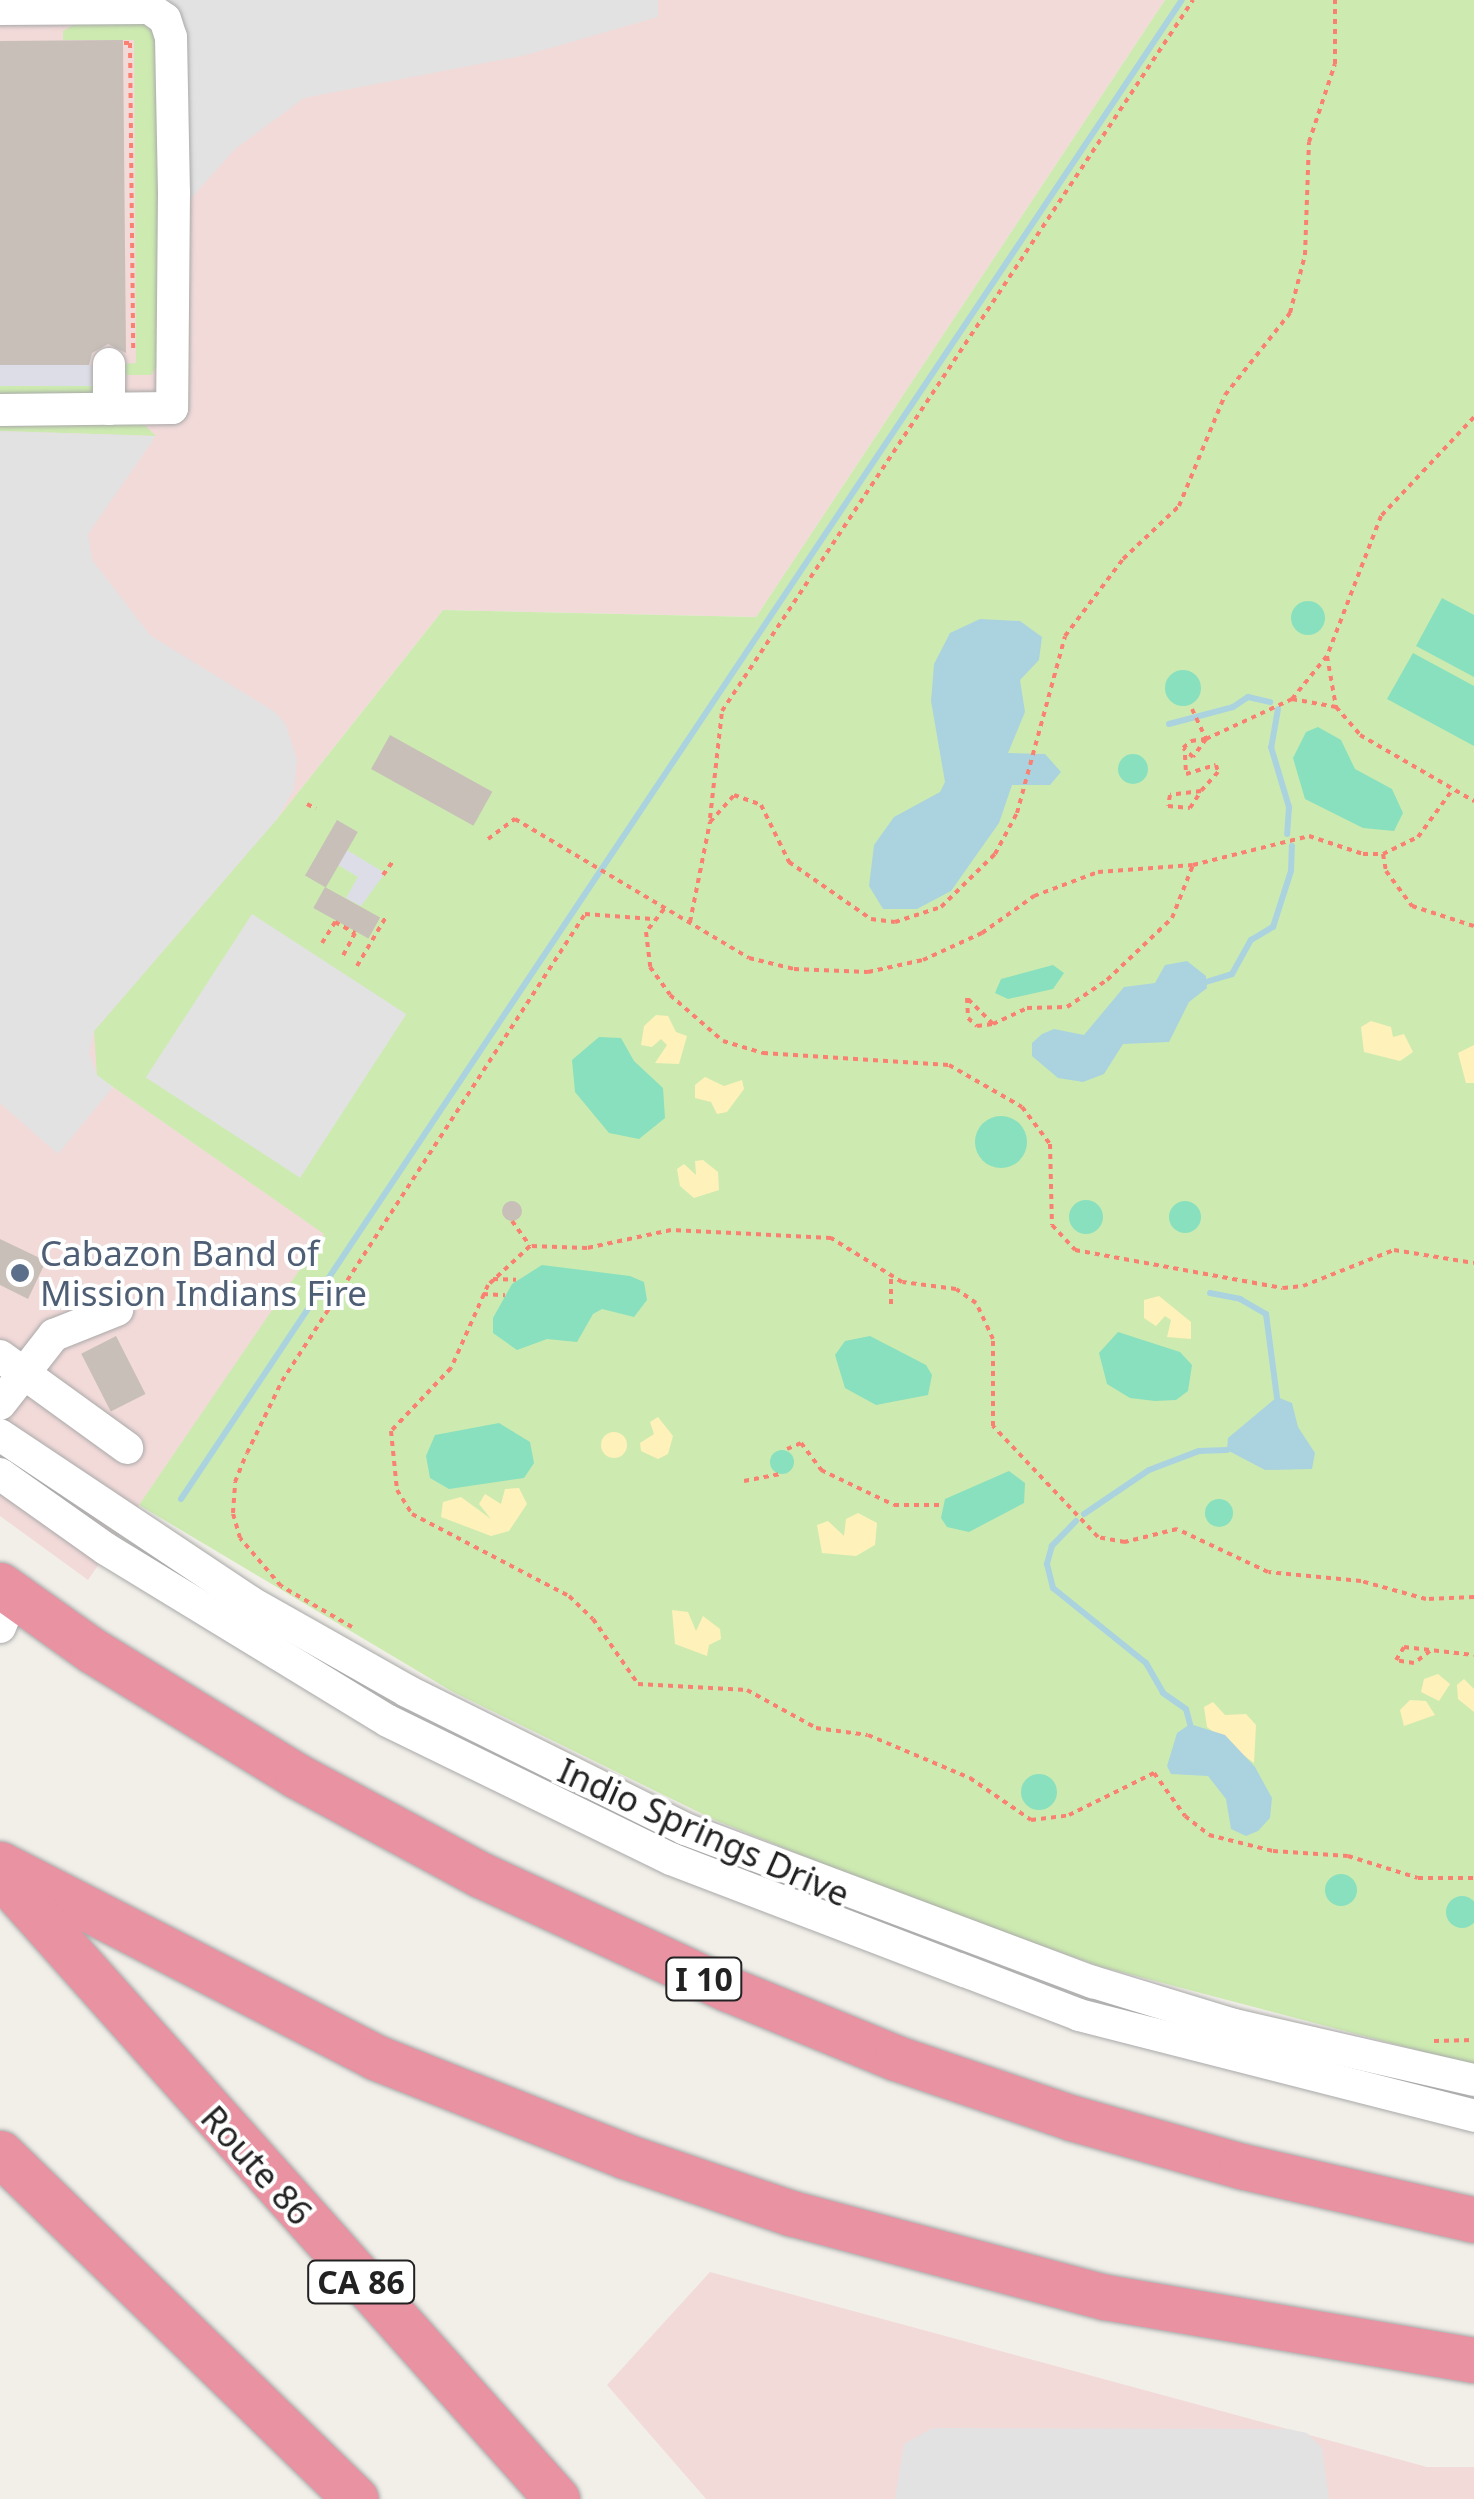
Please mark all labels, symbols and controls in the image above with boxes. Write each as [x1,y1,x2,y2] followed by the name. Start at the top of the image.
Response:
[40,1232,367,1314] place label: Cabazon Band of Mission Indians Fire
[9,1262,31,1284] marker: Cabazon Band of Mission Indians Fire
[552,1749,856,1915] street label: Indio Springs Drive
[664,1952,744,2006] road number: I 10
[193,2097,321,2233] street label: Route 86
[306,2255,416,2309] road number: CA 86

